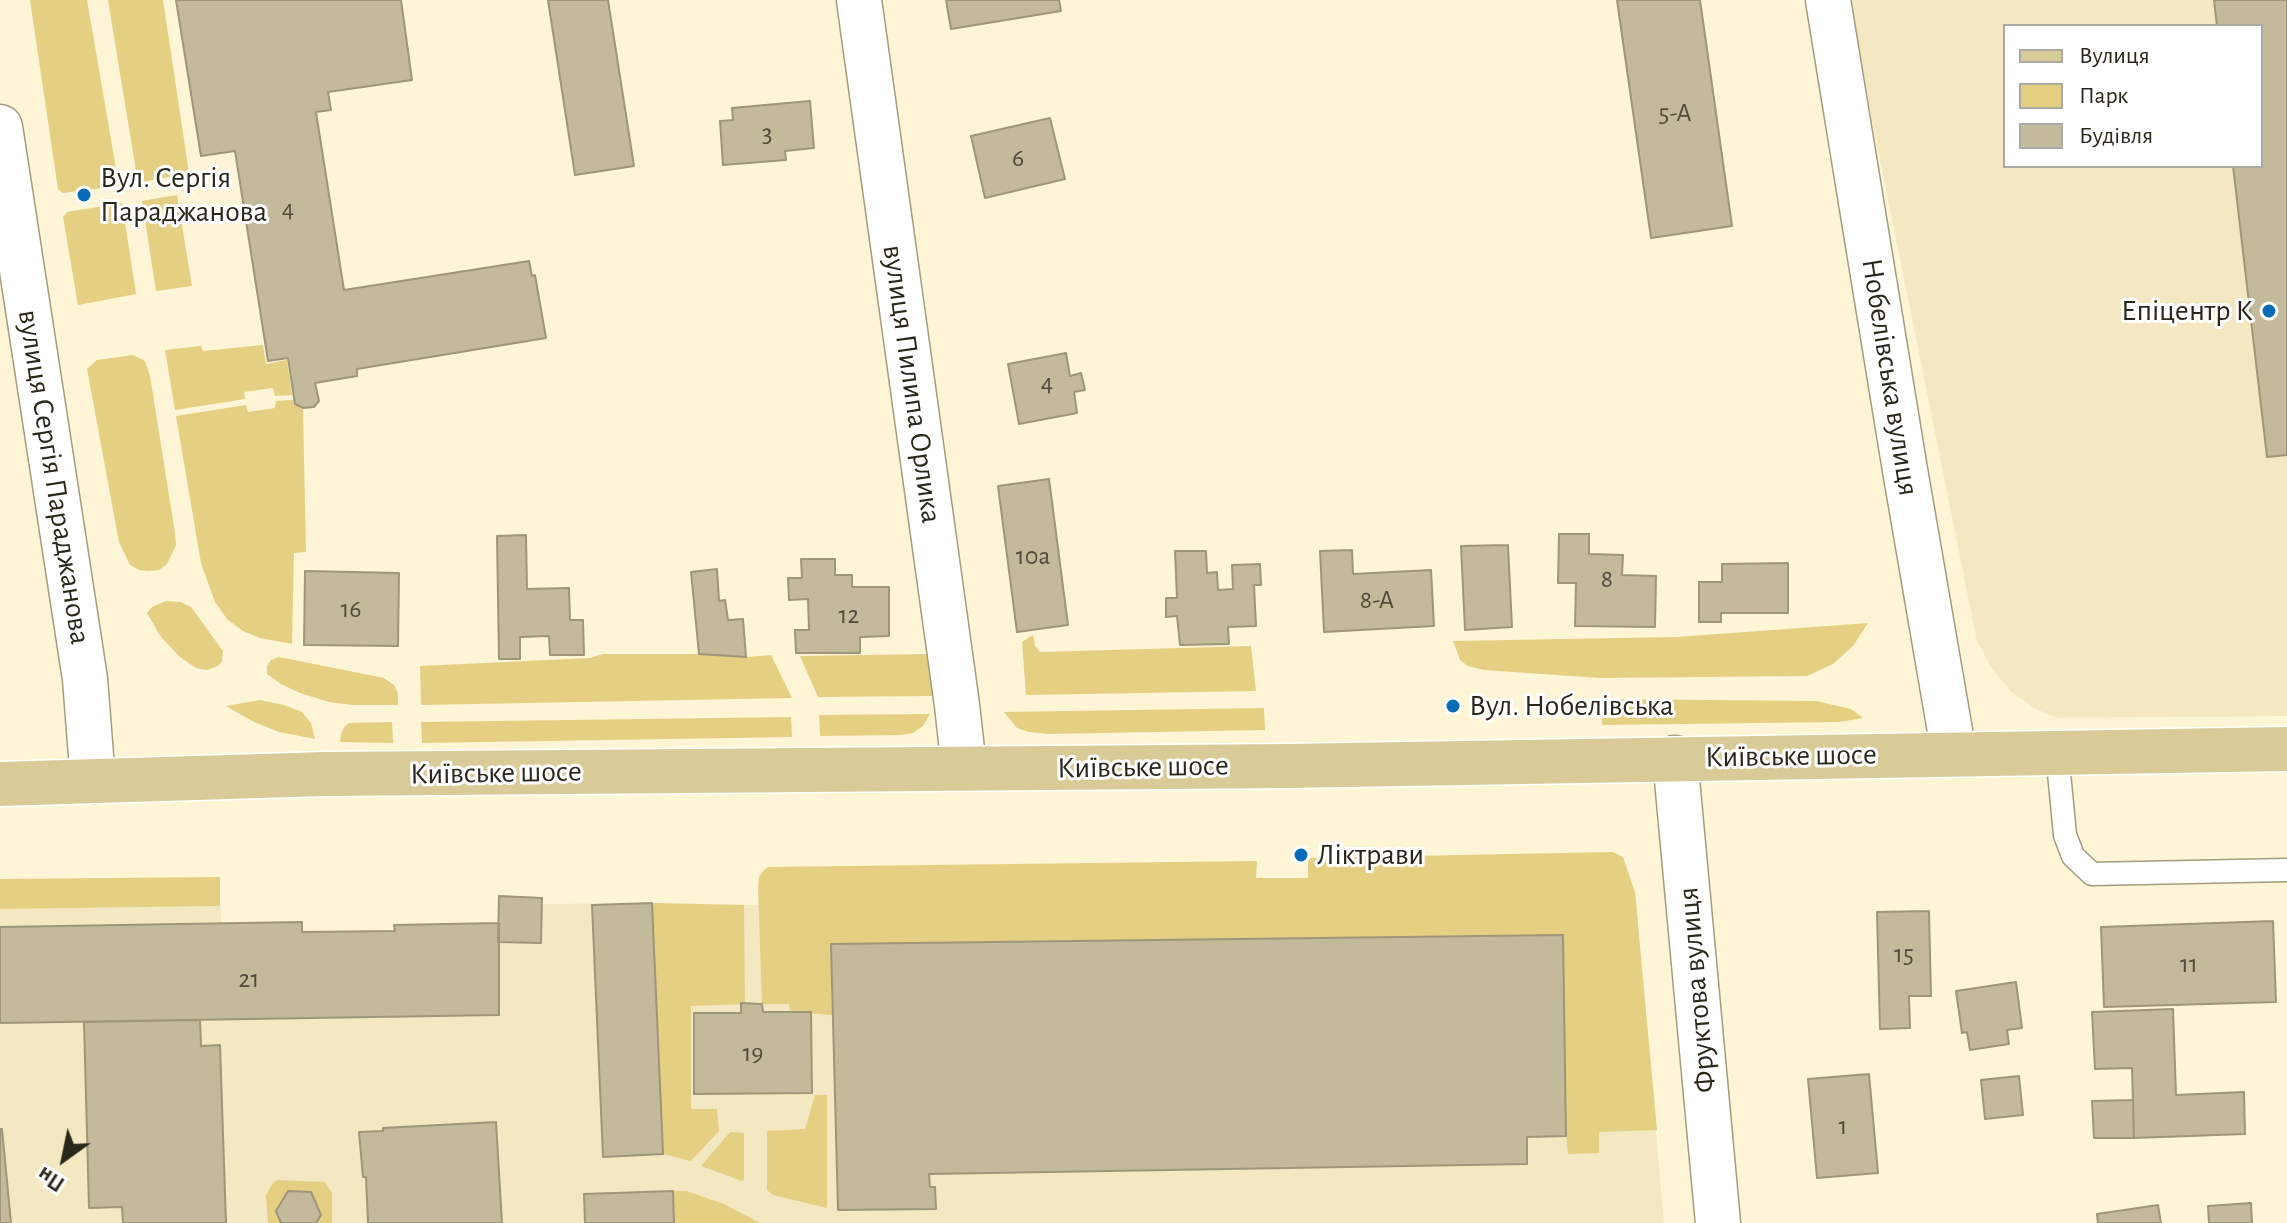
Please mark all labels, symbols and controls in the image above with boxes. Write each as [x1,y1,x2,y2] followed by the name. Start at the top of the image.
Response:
[2003,24,2263,168] legend
[2079,44,2150,68] text: Вулиця
[2079,84,2128,108] text: Парк
[1659,97,1691,129] house number: 5-А
[762,118,772,150] house number: 3
[2079,124,2153,148] text: Будівля
[1012,142,1024,174] house number: 6
[100,160,267,230] place label: Вул. Сергія Параджанова
[75,186,93,204] marker: Вул. Сергія Параджанова
[282,193,294,225] house number: 4
[875,243,949,525] street label: вулиця Пилипа Орлика
[1853,256,1927,498] street label: Нобелівська вулиця
[2121,293,2253,329] place label: Епіцентр К
[2260,302,2278,320] marker: Епіцентр К
[10,307,98,647] street label: вулиця Сергія Параджанова
[1041,367,1053,399] house number: 4
[1016,540,1050,572] house number: 10а
[1601,563,1613,595] house number: 8
[1360,584,1394,616] house number: 8-А
[340,593,362,625] house number: 16
[839,599,859,631] house number: 12
[1469,688,1674,724] place label: Вул. Нобелівська
[1444,697,1462,715] marker: Вул. Нобелівська
[1705,737,1877,775] street label: Київське шосе
[1057,748,1229,786] street label: Київське шосе
[410,754,582,792] street label: Київське шосе
[1317,837,1424,873] place label: Ліктрави
[1292,846,1310,864] marker: Ліктрави
[1670,886,1724,1094] street label: Фруктова вулиця
[1894,938,1914,970] house number: 15
[2180,948,2198,980] house number: 11
[239,963,259,995] house number: 21
[742,1037,764,1069] house number: 19
[1839,1110,1847,1142] house number: 1
[24,1119,104,1199] north arrow
[34,1163,68,1196] text: Пн

